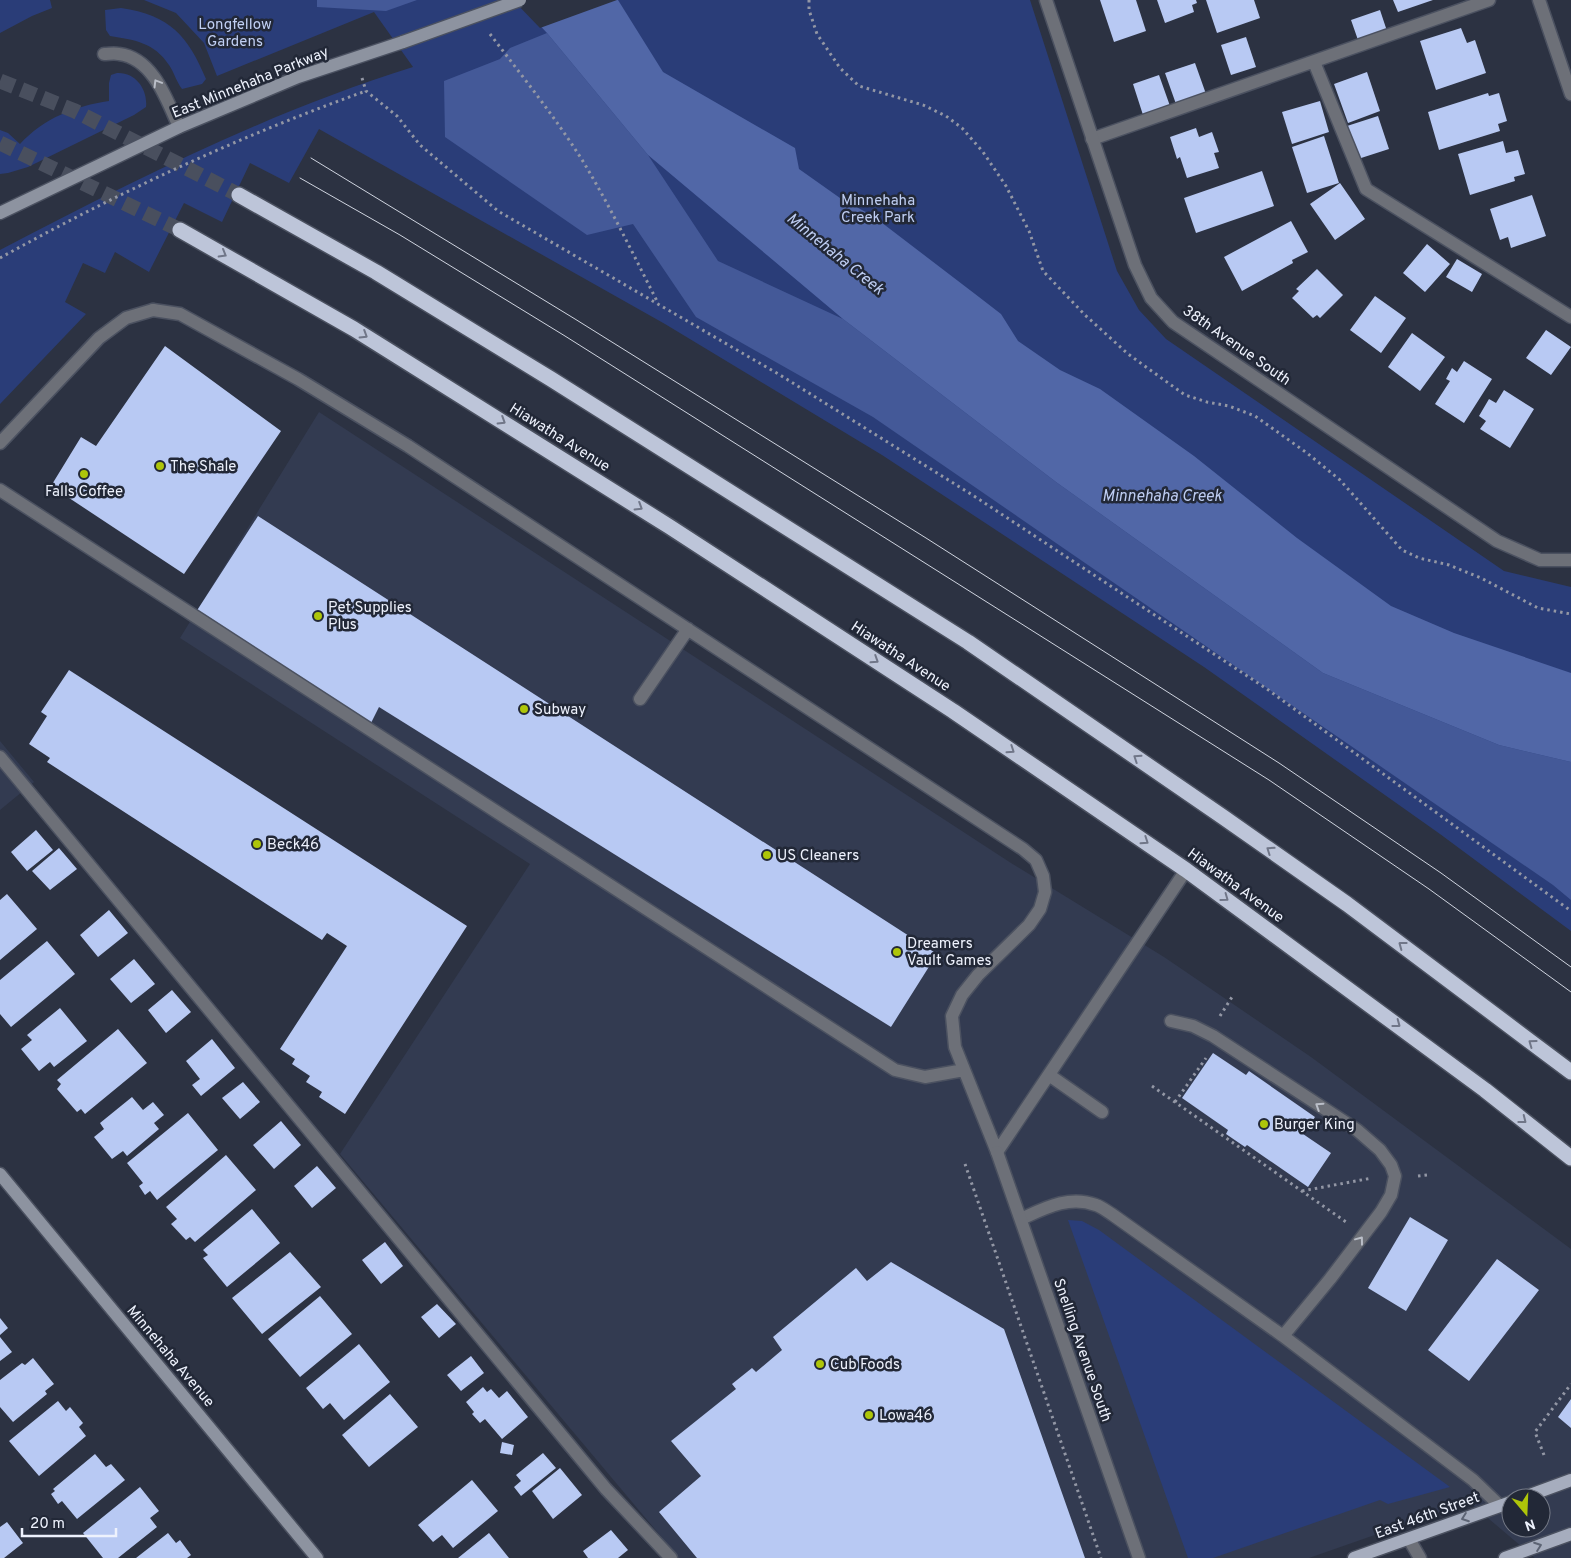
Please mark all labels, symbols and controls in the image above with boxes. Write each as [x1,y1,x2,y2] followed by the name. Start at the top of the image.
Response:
[198,16,272,52] park label: Longfellow Gardens
[169,43,332,124] street label: East Minnehaha Parkway
[154,80,164,89] one-way arrow
[841,192,915,228] park label: Minnehaha Creek Park
[782,209,888,301] water label: Minnehaha Creek
[217,248,226,258] one-way arrow
[1178,302,1294,391] street label: 38th Avenue South
[358,329,367,338] one-way arrow
[505,400,613,477] street label: Hiawatha Avenue
[496,415,505,425] one-way arrow
[170,458,236,477] place label: The Shale
[154,460,166,472] marker: The Shale
[78,468,90,480] marker: Falls Coffee
[45,483,123,502] place label: Falls Coffee
[1102,487,1223,507] water label: Minnehaha Creek
[634,501,643,511] one-way arrow
[328,599,412,635] place label: Pet Supplies Plus
[312,610,324,622] marker: Pet Supplies Plus
[847,618,954,697] street label: Hiawatha Avenue
[870,654,879,663] one-way arrow
[534,701,586,720] place label: Subway
[518,703,530,715] marker: Subway
[1005,744,1014,753] one-way arrow
[1133,755,1143,764] one-way arrow
[1140,835,1149,845] one-way arrow
[267,836,319,855] place label: Beck46
[251,838,263,850] marker: Beck46
[1183,845,1287,928] street label: Hiawatha Avenue
[777,847,859,866] place label: US Cleaners
[1267,847,1276,856] one-way arrow
[761,849,773,861] marker: US Cleaners
[1220,892,1229,902] one-way arrow
[907,935,991,971] place label: Dreamers Vault Games
[1399,943,1408,951] one-way arrow
[891,946,903,958] marker: Dreamers Vault Games
[1391,1019,1400,1027] one-way arrow
[1529,1040,1538,1048] one-way arrow
[1315,1102,1324,1112] one-way arrow
[1518,1115,1527,1124] one-way arrow
[1274,1116,1355,1135] place label: Burger King
[1258,1118,1270,1130] marker: Burger King
[1354,1236,1363,1246] one-way arrow
[1048,1276,1115,1425] street label: Snelling Avenue South
[122,1302,218,1412] street label: Minnehaha Avenue
[830,1356,900,1375] place label: Cub Foods
[814,1358,826,1370] marker: Cub Foods
[879,1407,932,1426] place label: Lowa46
[863,1409,875,1421] marker: Lowa46
[1501,1488,1551,1538] north arrow
[1373,1489,1482,1544] street label: East 46th Street
[22,1506,116,1538] scale bar
[1461,1512,1470,1522] one-way arrow
[1522,1514,1537,1534] text: N
[30,1515,65,1534] text: 20 m
[1533,1542,1542,1552] one-way arrow

